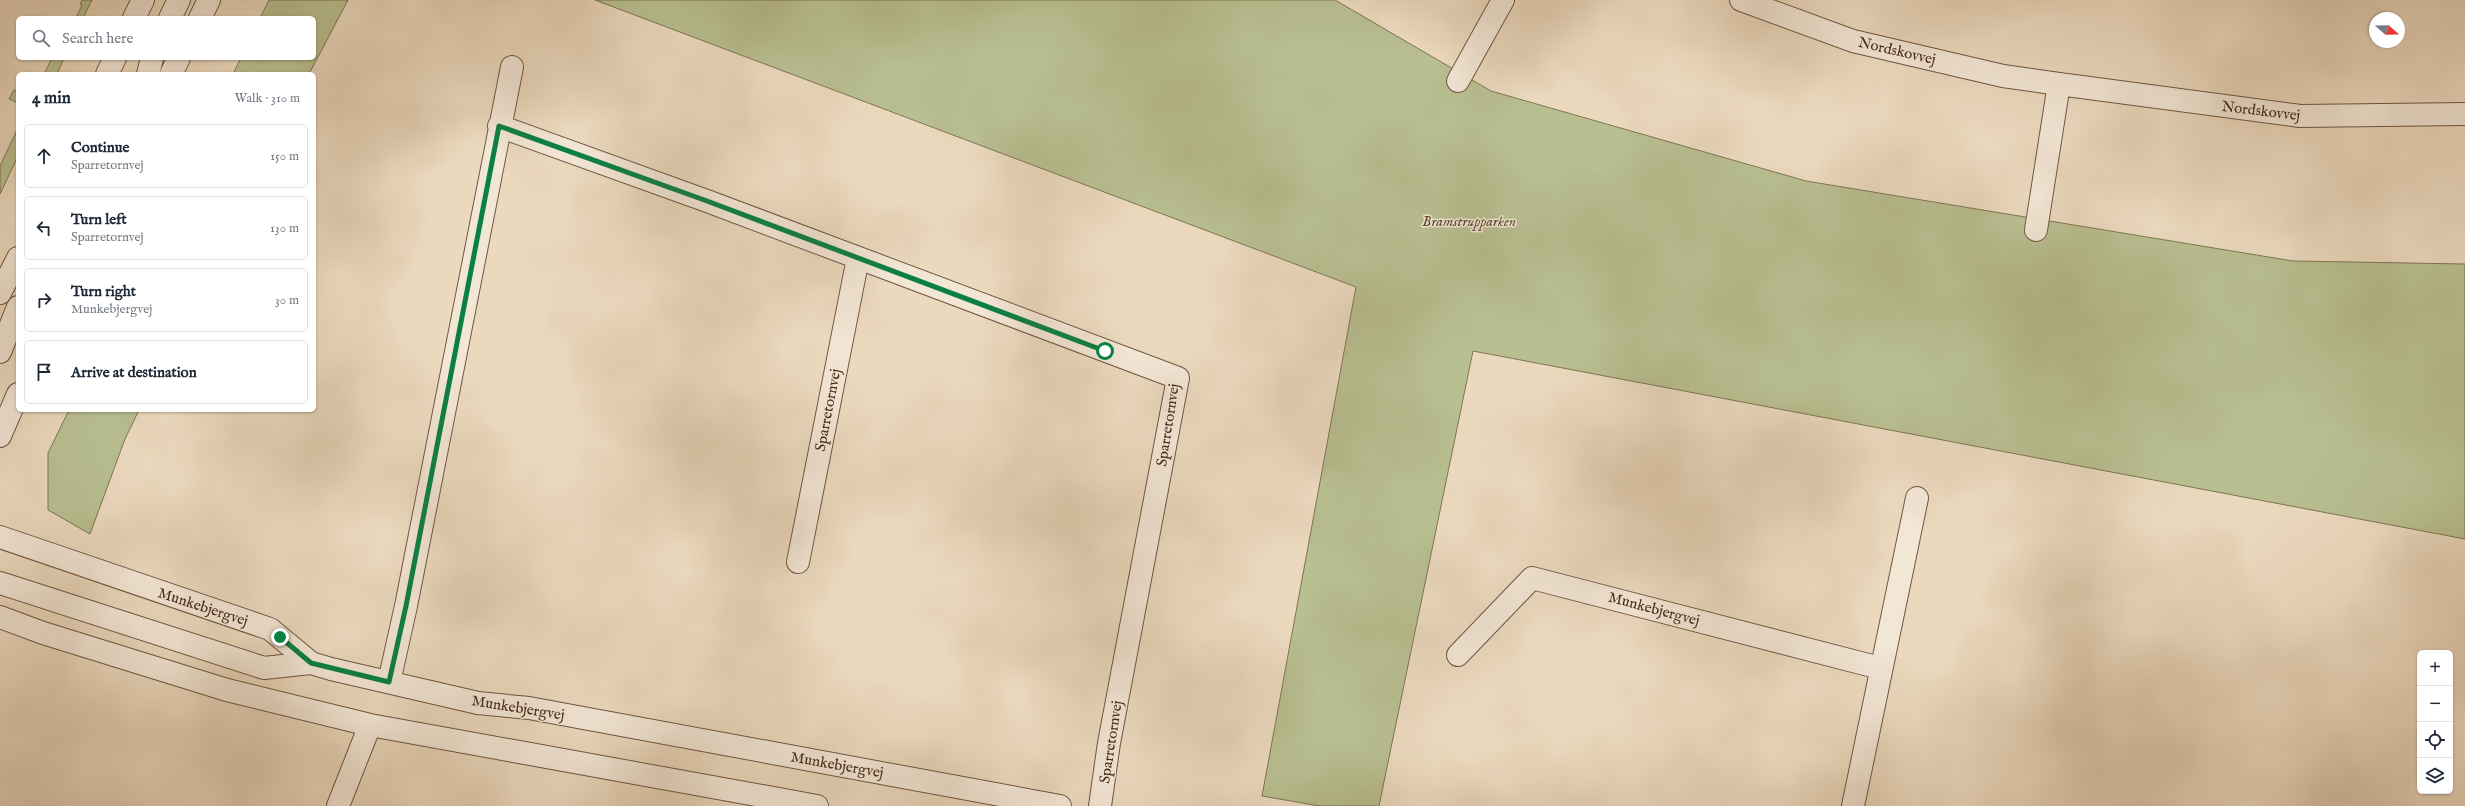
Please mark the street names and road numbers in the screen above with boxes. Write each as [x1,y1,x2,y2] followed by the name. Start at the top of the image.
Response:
[1856,33,1938,69] street label: Nordskovvej
[2221,97,2301,125] street label: Nordskovvej
[811,367,845,453] street label: Sparretornvej
[1152,382,1184,468] street label: Sparretornvej
[155,583,251,631] street label: Munkebjergvej
[1606,588,1702,630] street label: Munkebjergvej
[470,691,566,725] street label: Munkebjergvej
[1095,699,1127,785] street label: Sparretornvej
[789,747,885,783] street label: Munkebjergvej

